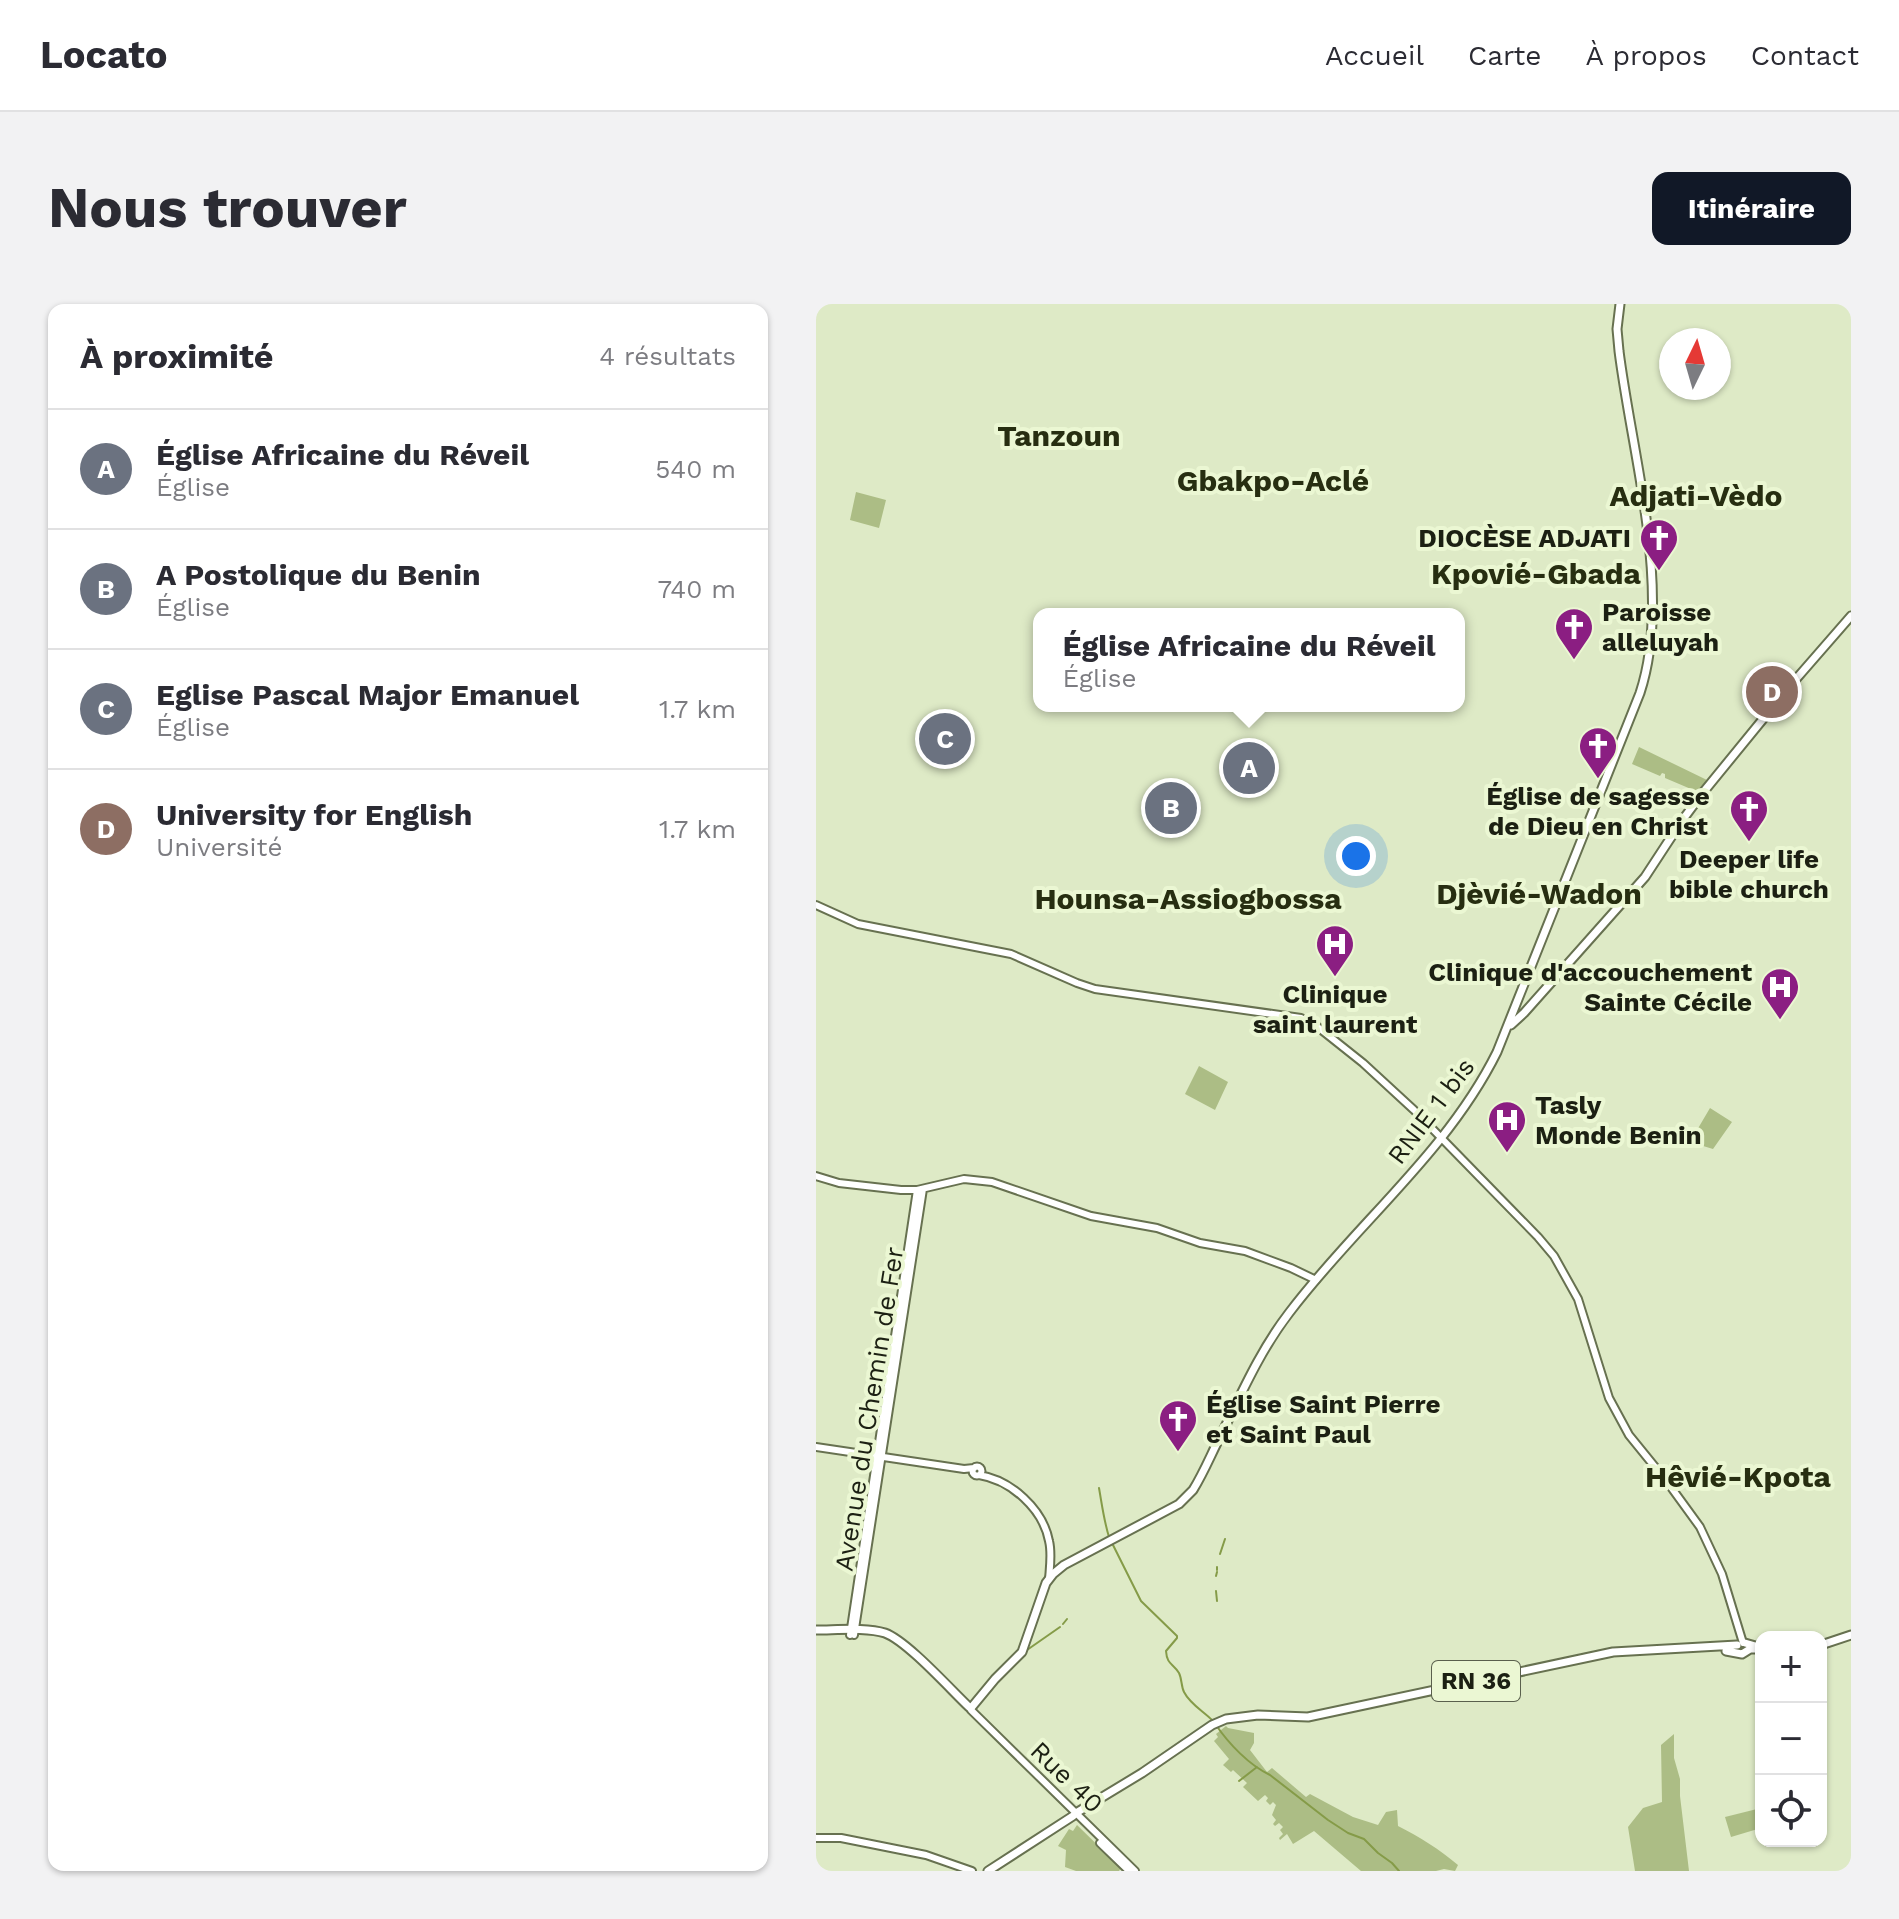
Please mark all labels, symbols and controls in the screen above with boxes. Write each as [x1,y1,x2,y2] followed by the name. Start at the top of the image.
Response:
[40,33,168,77] text: Locato
[1325,39,1424,72] text: Accueil
[1468,39,1542,72] text: Carte
[1586,39,1707,72] text: À propos
[1751,39,1859,72] text: Contact
[1652,172,1851,245] button: Itinéraire
[48,175,407,241] text: Nous trouver
[1659,328,1731,400] north arrow
[80,336,274,376] text: À proximité
[599,341,736,371] text: 4 résultats
[997,418,1121,453] district label: Tanzoun
[156,437,529,472] text: Église Africaine du Réveil
[97,454,115,484] text: A
[655,454,736,484] text: 540 m
[1177,463,1369,498] district label: Gbakpo-Aclé
[156,472,230,502] text: Église
[1610,478,1782,513] district label: Adjati-Vèdo
[1638,517,1680,572] church icon: DIOCÈSE ADJATI
[1418,523,1631,553] place label: DIOCÈSE ADJATI
[1431,556,1642,591] district label: Kpovié-Gbada
[156,557,481,592] text: A Postolique du Benin
[97,574,115,604] text: B
[657,574,736,604] text: 740 m
[156,592,230,622] text: Église
[1602,597,1719,657] place label: Paroisse alleluyah
[1553,606,1595,661] church icon: Paroisse alleluyah
[1033,608,1465,712] popup
[1062,628,1436,663] text: Église Africaine du Réveil
[1746,662,1798,722] pin: D
[1062,663,1136,693] text: Église
[156,677,579,712] text: Eglise Pascal Major Emanuel
[97,694,115,724] text: C
[659,694,736,724] text: 1.7 km
[919,709,971,769] pin: C
[156,712,230,742] text: Église
[1577,725,1619,780] church icon: Église de sagesse de Dieu en Christ
[1223,738,1275,798] pin: A
[1145,778,1197,838] pin: B
[1486,781,1710,841] place label: Église de sagesse de Dieu en Christ
[1728,788,1770,843] church icon: Deeper life bible church
[156,797,472,832] text: University for English
[97,814,115,844] text: D
[659,814,736,844] text: 1.7 km
[156,832,282,862] text: Université
[1336,836,1376,876] your location
[1669,844,1829,904] place label: Deeper life bible church
[1436,876,1642,911] district label: Djèvié-Wadon
[1034,881,1342,916] district label: Hounsa-Assiogbossa
[1314,923,1356,978] hospital icon: Clinique saint laurent
[1428,957,1753,1017] place label: Clinique d'accouchement Sainte Cécile
[1759,966,1801,1021] hospital icon: Clinique d'accouchement Sainte Cécile
[1253,979,1418,1039] place label: Clinique saint laurent
[1381,1052,1481,1170] street label: RNIE 1 bis
[1535,1090,1702,1150] place label: Tasly Monde Benin
[1486,1099,1528,1154] hospital icon: Tasly Monde Benin
[829,1245,909,1573] street label: Avenue du Chemin de Fer
[1206,1389,1441,1449] place label: Église Saint Pierre et Saint Paul
[1157,1398,1199,1453] church icon: Église Saint Pierre et Saint Paul
[1645,1459,1832,1494] district label: Hêvié-Kpota
[1755,1631,1827,1847] map controls
[1755,1631,1827,1703] button: +
[1432,1661,1520,1701] road number: RN 36
[1755,1703,1827,1775] button: −
[1025,1735,1109,1819] street label: Rue 40
[1755,1775,1827,1847] button: locate

